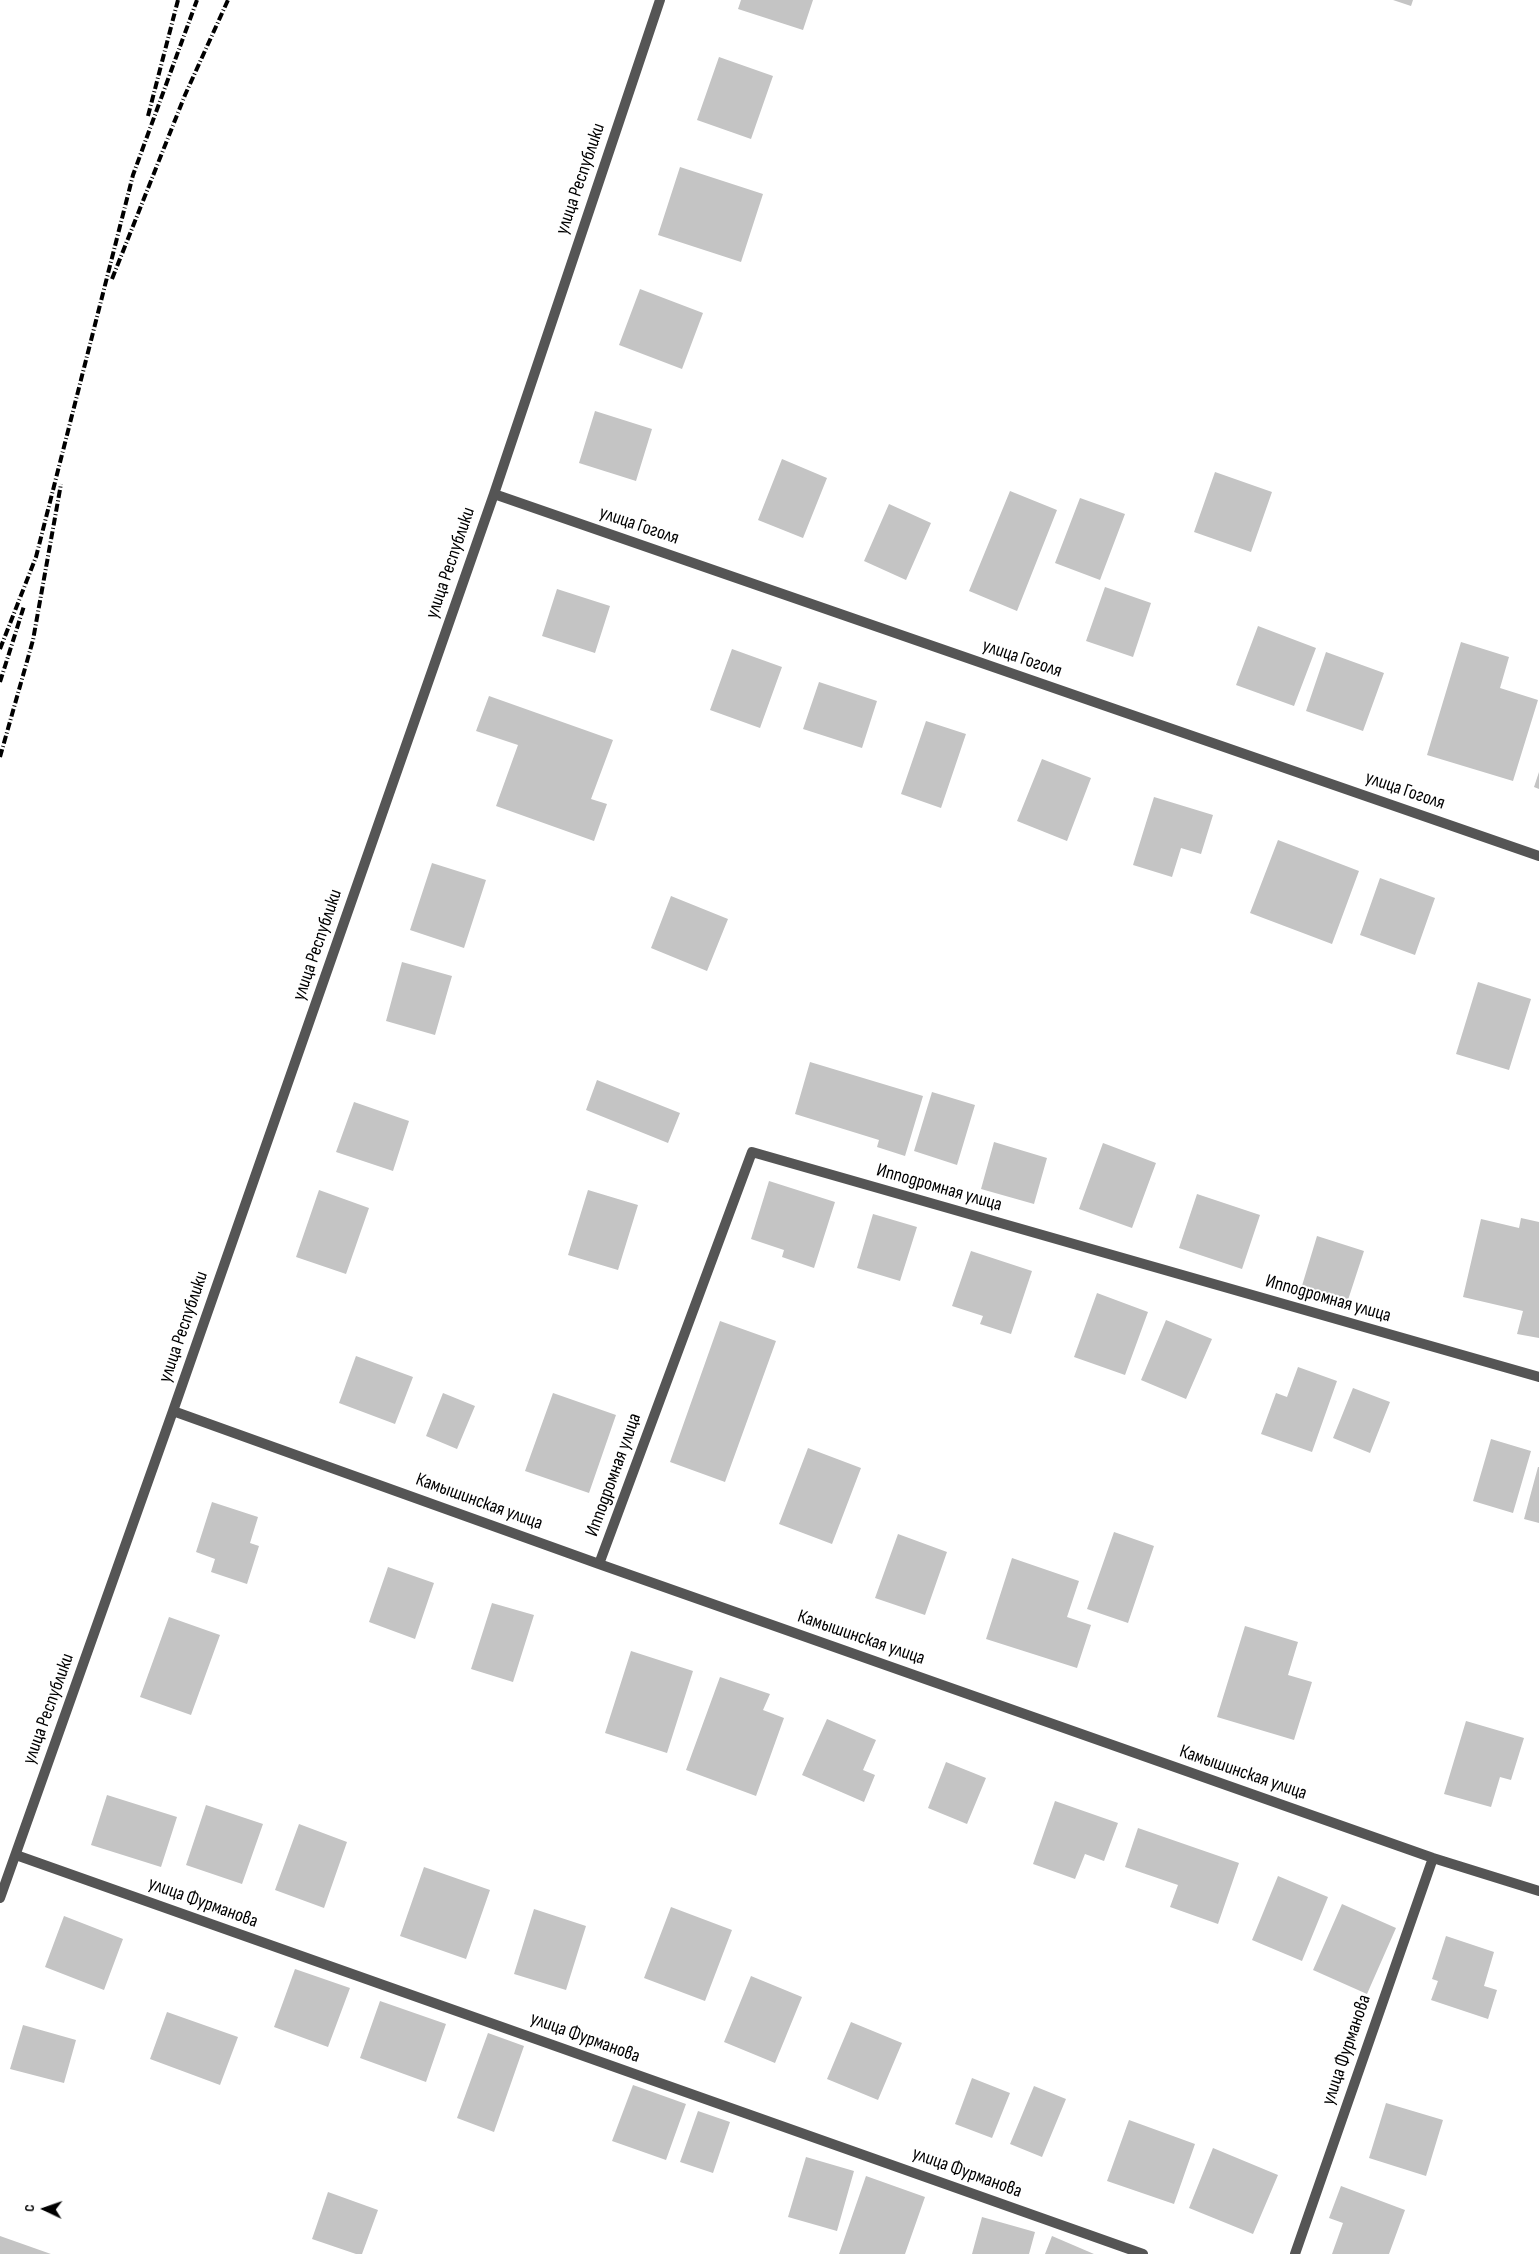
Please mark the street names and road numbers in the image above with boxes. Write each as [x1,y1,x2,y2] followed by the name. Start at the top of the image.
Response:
[551,120,611,238] street label: улица Республики
[596,502,682,550] street label: улица Гоголя
[421,504,481,622] street label: улица Республики
[979,635,1065,683] street label: улица Гоголя
[1362,767,1448,815] street label: улица Гоголя
[288,886,348,1004] street label: улица Республики
[874,1159,1004,1217] street label: Ипподромная улица
[154,1268,214,1386] street label: улица Республики
[1263,1270,1393,1328] street label: Ипподромная улица
[581,1410,647,1540] street label: Ипподромная улица
[412,1468,546,1536] street label: Камышинская улица
[794,1606,928,1670] street label: Камышинская улица
[18,1651,80,1767] street label: улица Республики
[1176,1741,1310,1805] street label: Камышинская улица
[145,1873,261,1933] street label: улица Фурманова
[1318,1992,1376,2108] street label: улица Фурманова
[527,2008,643,2068] street label: улица Фурманова
[909,2143,1025,2203] street label: улица Фурманова

